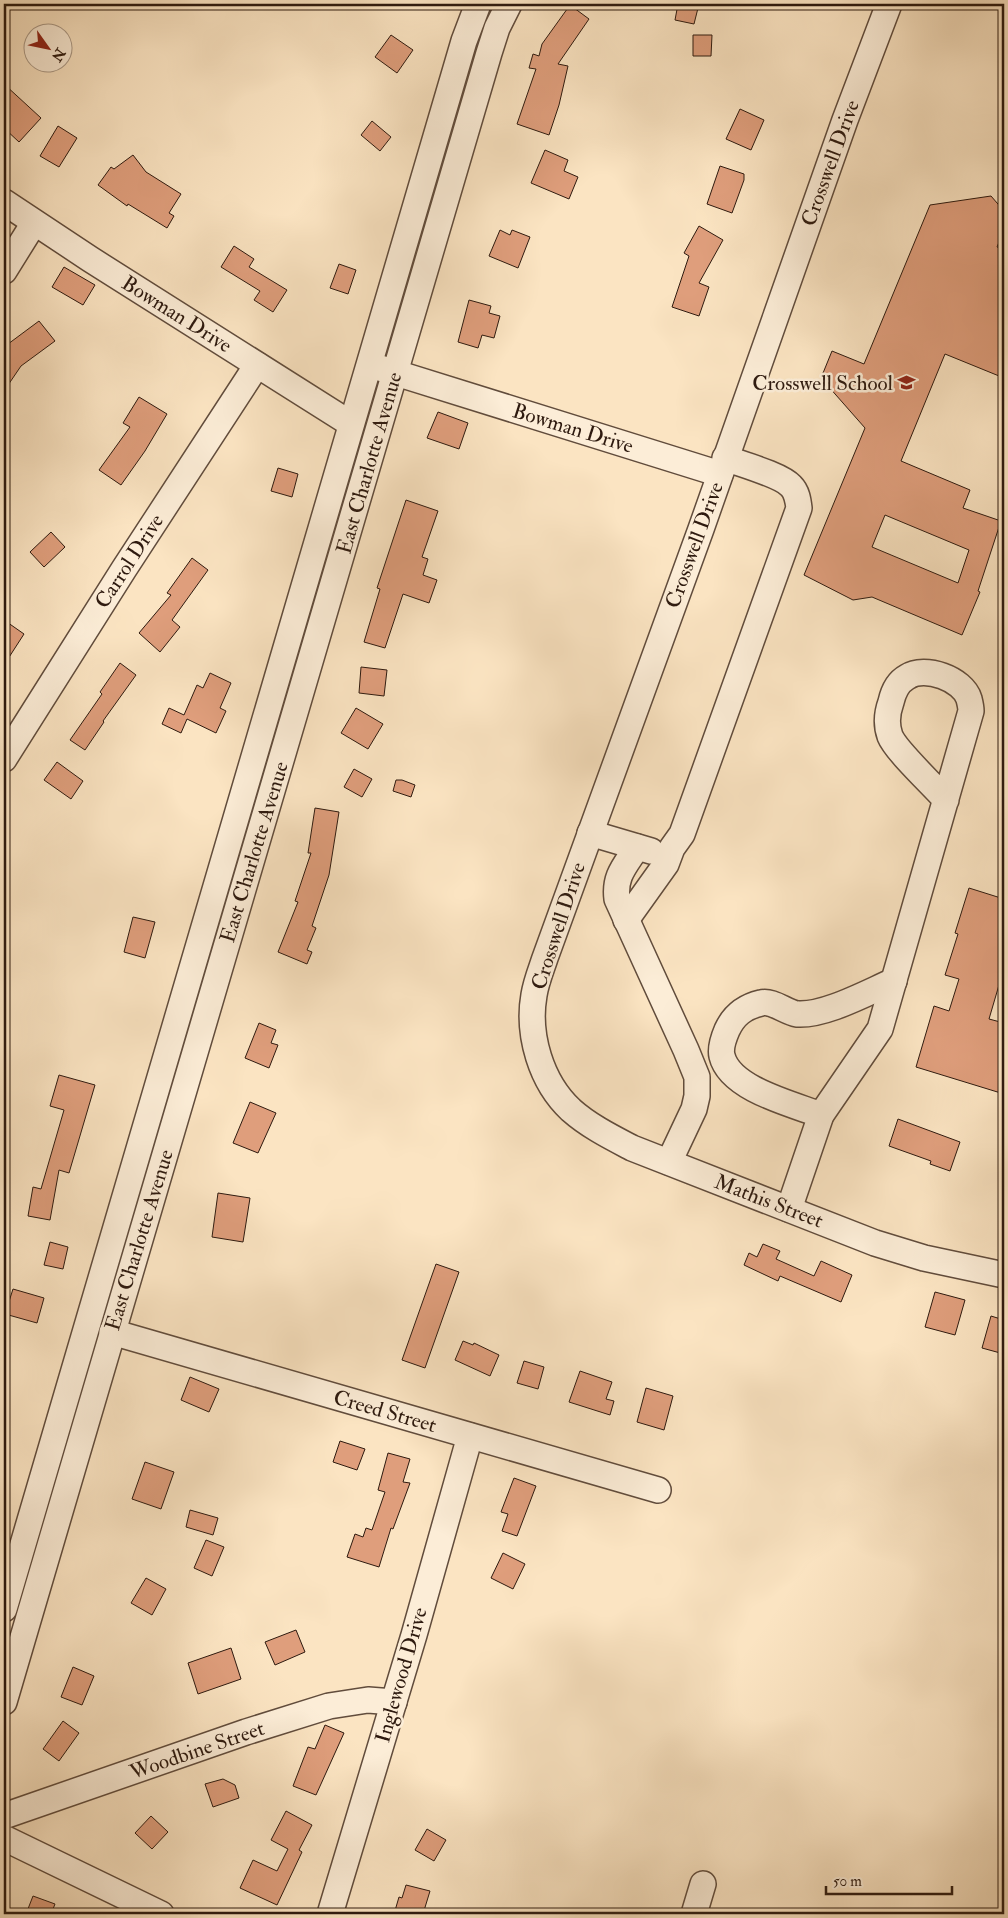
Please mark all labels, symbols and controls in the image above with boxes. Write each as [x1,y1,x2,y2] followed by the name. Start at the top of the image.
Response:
[22,22,72,72] north arrow
[48,44,70,65] text: N
[795,96,866,230] street label: Crosswell Drive
[117,270,237,359] street label: Bowman Drive
[331,369,408,557] street label: East Charlotte Avenue
[752,370,894,397] place label: Crosswell School
[897,373,917,393] school or university icon: Crosswell School
[509,397,637,460] street label: Bowman Drive
[659,478,730,612] street label: Crosswell Drive
[89,509,170,614] street label: Carrol Drive
[214,758,295,946] street label: East Charlotte Avenue
[525,859,592,993] street label: Crosswell Drive
[99,1146,180,1334] street label: East Charlotte Avenue
[711,1168,827,1235] street label: Mathis Street
[330,1384,440,1439] street label: Creed Street
[369,1604,434,1746] street label: Inglewood Drive
[125,1715,268,1786] street label: Woodbine Street
[826,1863,952,1895] scale bar
[833,1872,862,1891] text: 50 m

